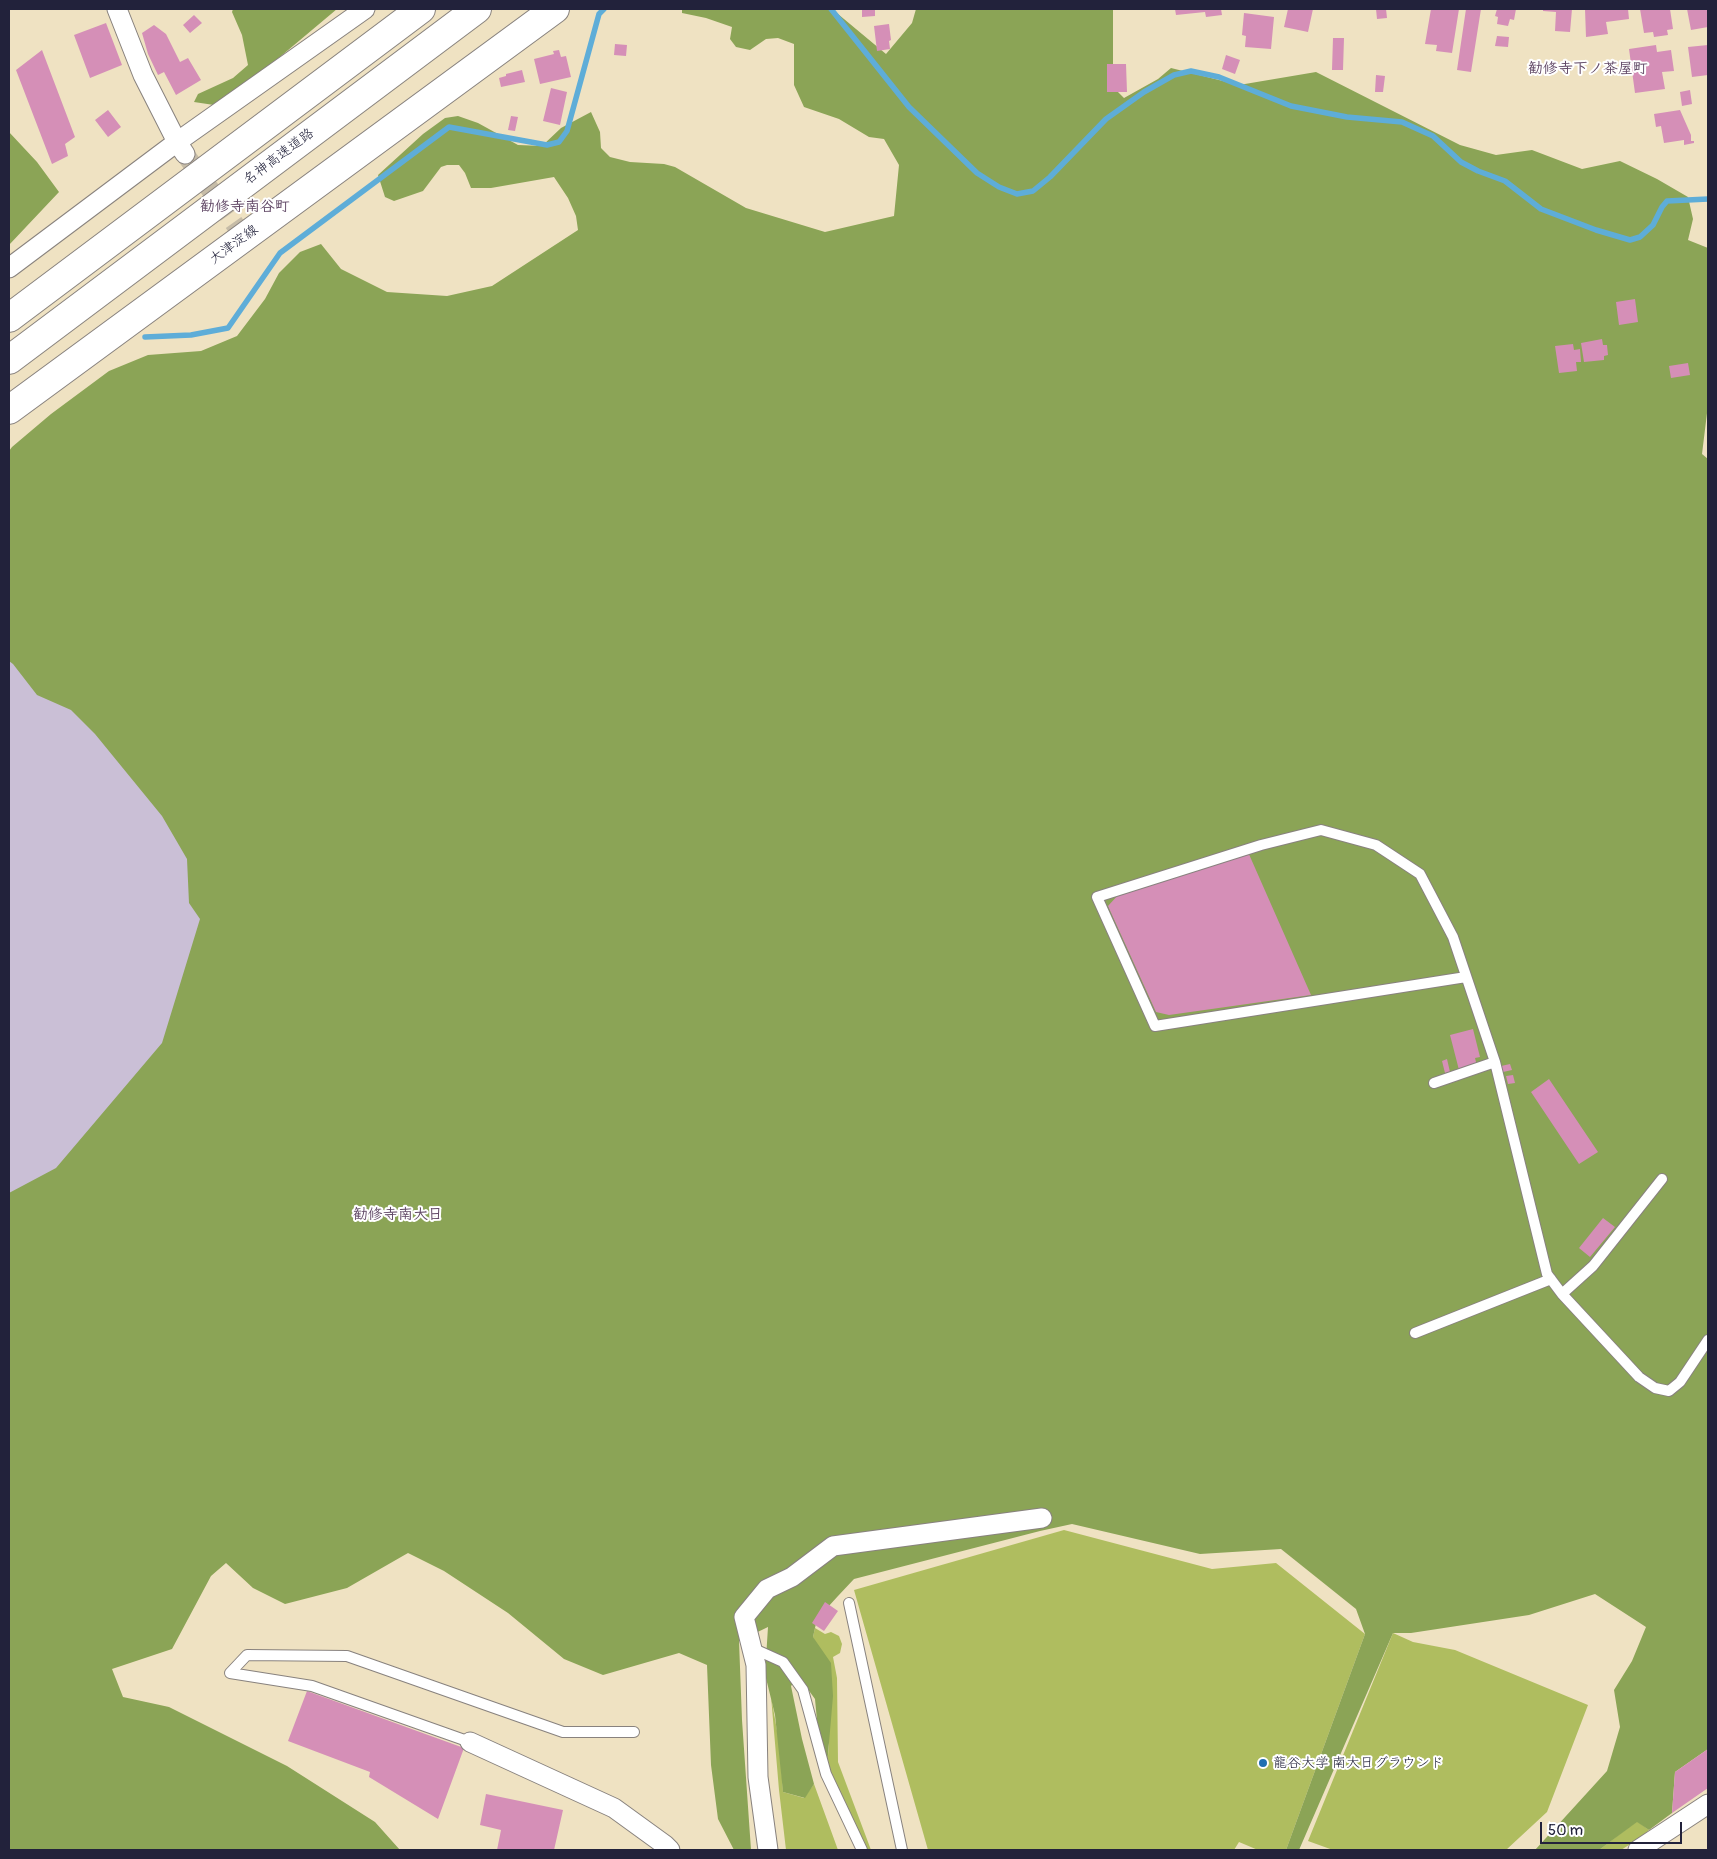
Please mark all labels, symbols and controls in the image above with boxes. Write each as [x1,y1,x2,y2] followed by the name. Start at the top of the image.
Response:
[1528,60,1648,78] district label: 勧修寺下ノ茶屋町
[240,125,318,189] street label: 名神高速道路
[200,198,290,216] district label: 勧修寺南谷町
[206,222,262,268] street label: 大津淀線
[353,1206,443,1224] district label: 勧修寺南大日
[1273,1755,1444,1771] place label: 龍谷大学 南大日グラウンド
[1257,1757,1269,1769] marker: 龍谷大学 南大日グラウンド
[1542,1812,1684,1844] scale bar
[1548,1821,1583,1840] text: 50 m

